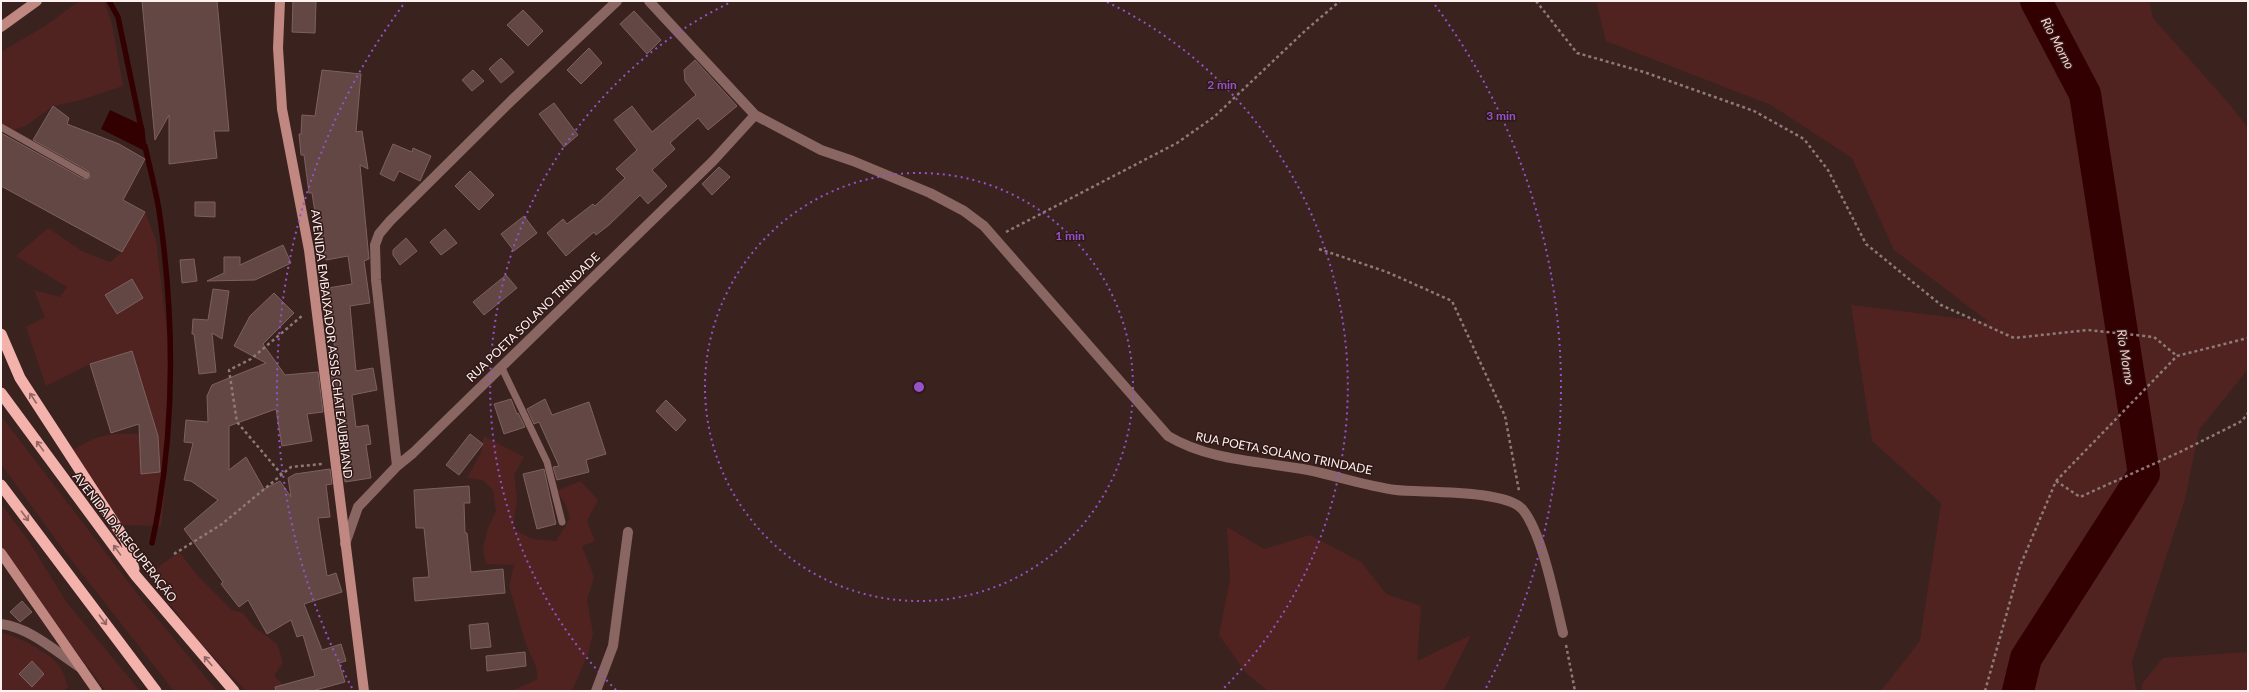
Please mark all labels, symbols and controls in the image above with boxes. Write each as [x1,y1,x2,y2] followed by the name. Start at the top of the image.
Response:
[2038,14,2078,72] water label: Rio Morno
[1207,77,1237,92] text: 2 min
[1486,108,1516,123] text: 3 min
[308,209,356,479] street label: AVENIDA EMBAIXADOR ASSIS CHATEAUBRIAND
[1055,228,1085,243] text: 1 min
[463,249,603,385] street label: RUA POETA SOLANO TRINDADE
[2114,328,2138,386] water label: Rio Morno
[912,380,926,394] centre of rings
[29,393,37,404] one-way arrow
[1194,428,1374,478] street label: RUA POETA SOLANO TRINDADE
[35,440,44,451] one-way arrow
[70,469,181,605] street label: AVENIDA DA RECUPERAÇÃO
[20,511,29,522] one-way arrow
[113,545,121,556] one-way arrow
[99,614,107,625] one-way arrow
[204,656,213,667] one-way arrow

